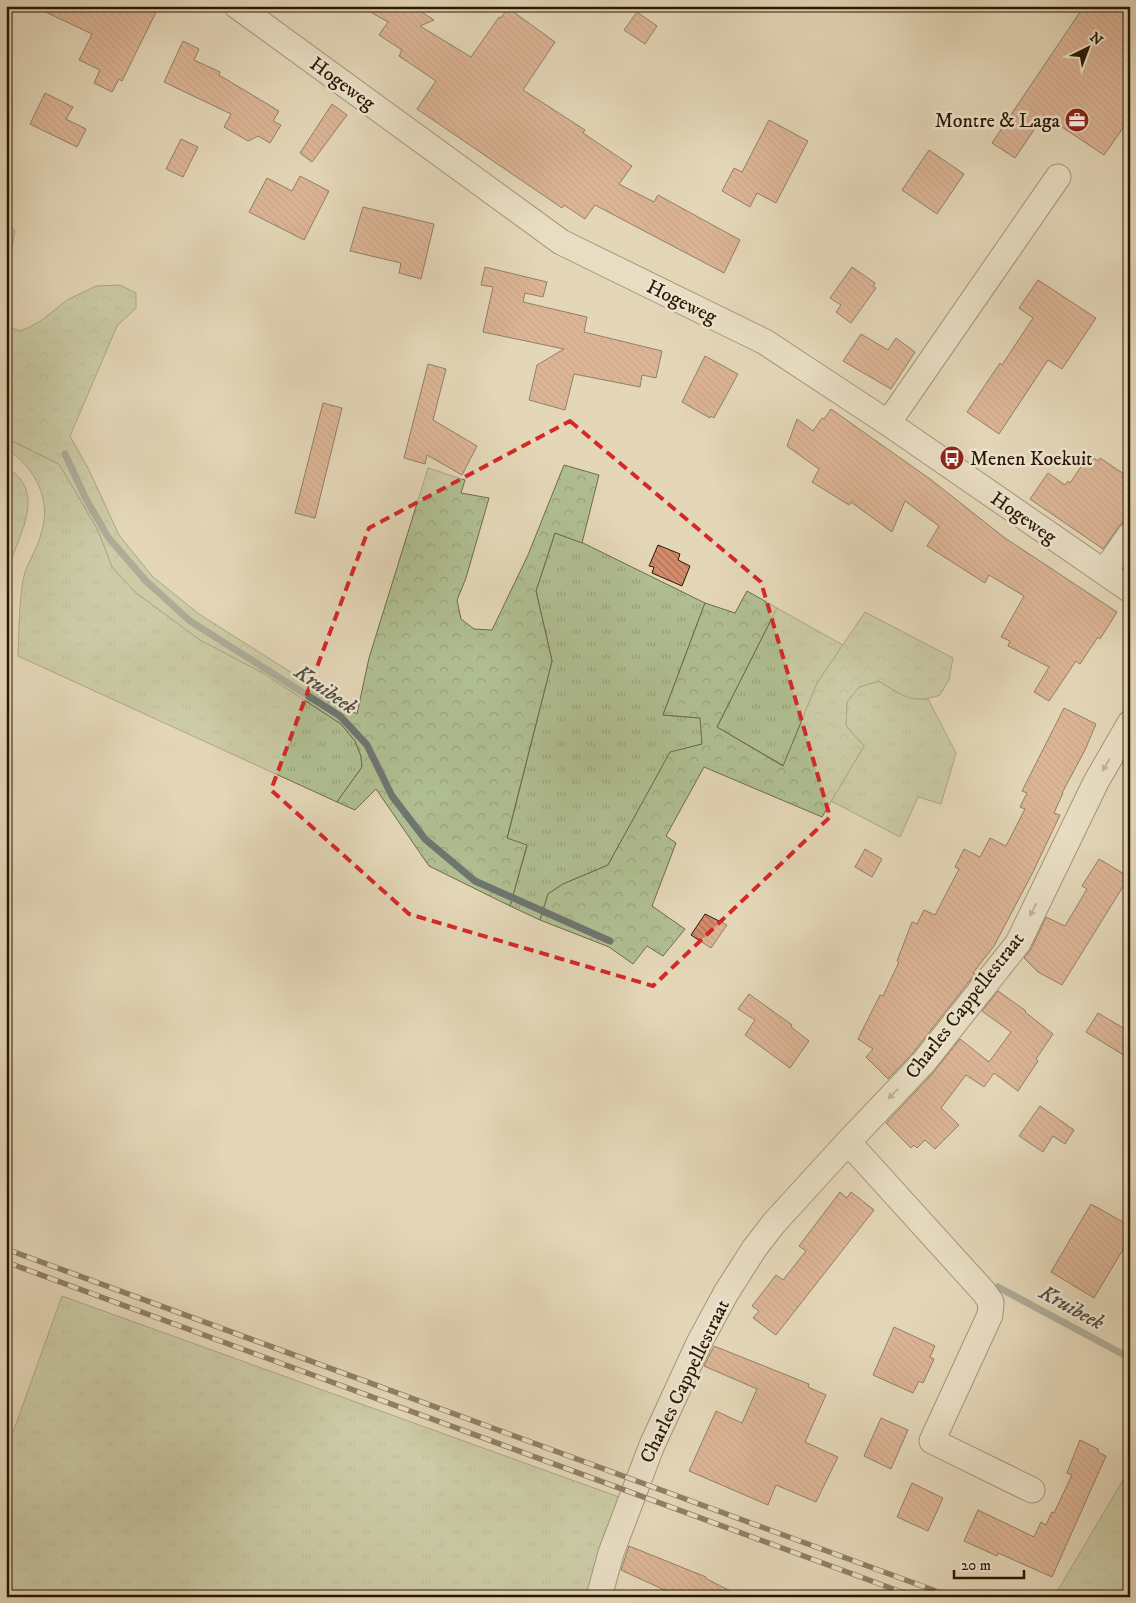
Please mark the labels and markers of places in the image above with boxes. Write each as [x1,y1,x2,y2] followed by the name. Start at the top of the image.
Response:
[1064,107,1090,133] office icon: Montre & Laga
[935,109,1061,134] place label: Montre & Laga
[939,445,965,471] bus stop icon: Menen Koekuit
[970,447,1093,472] place label: Menen Koekuit

